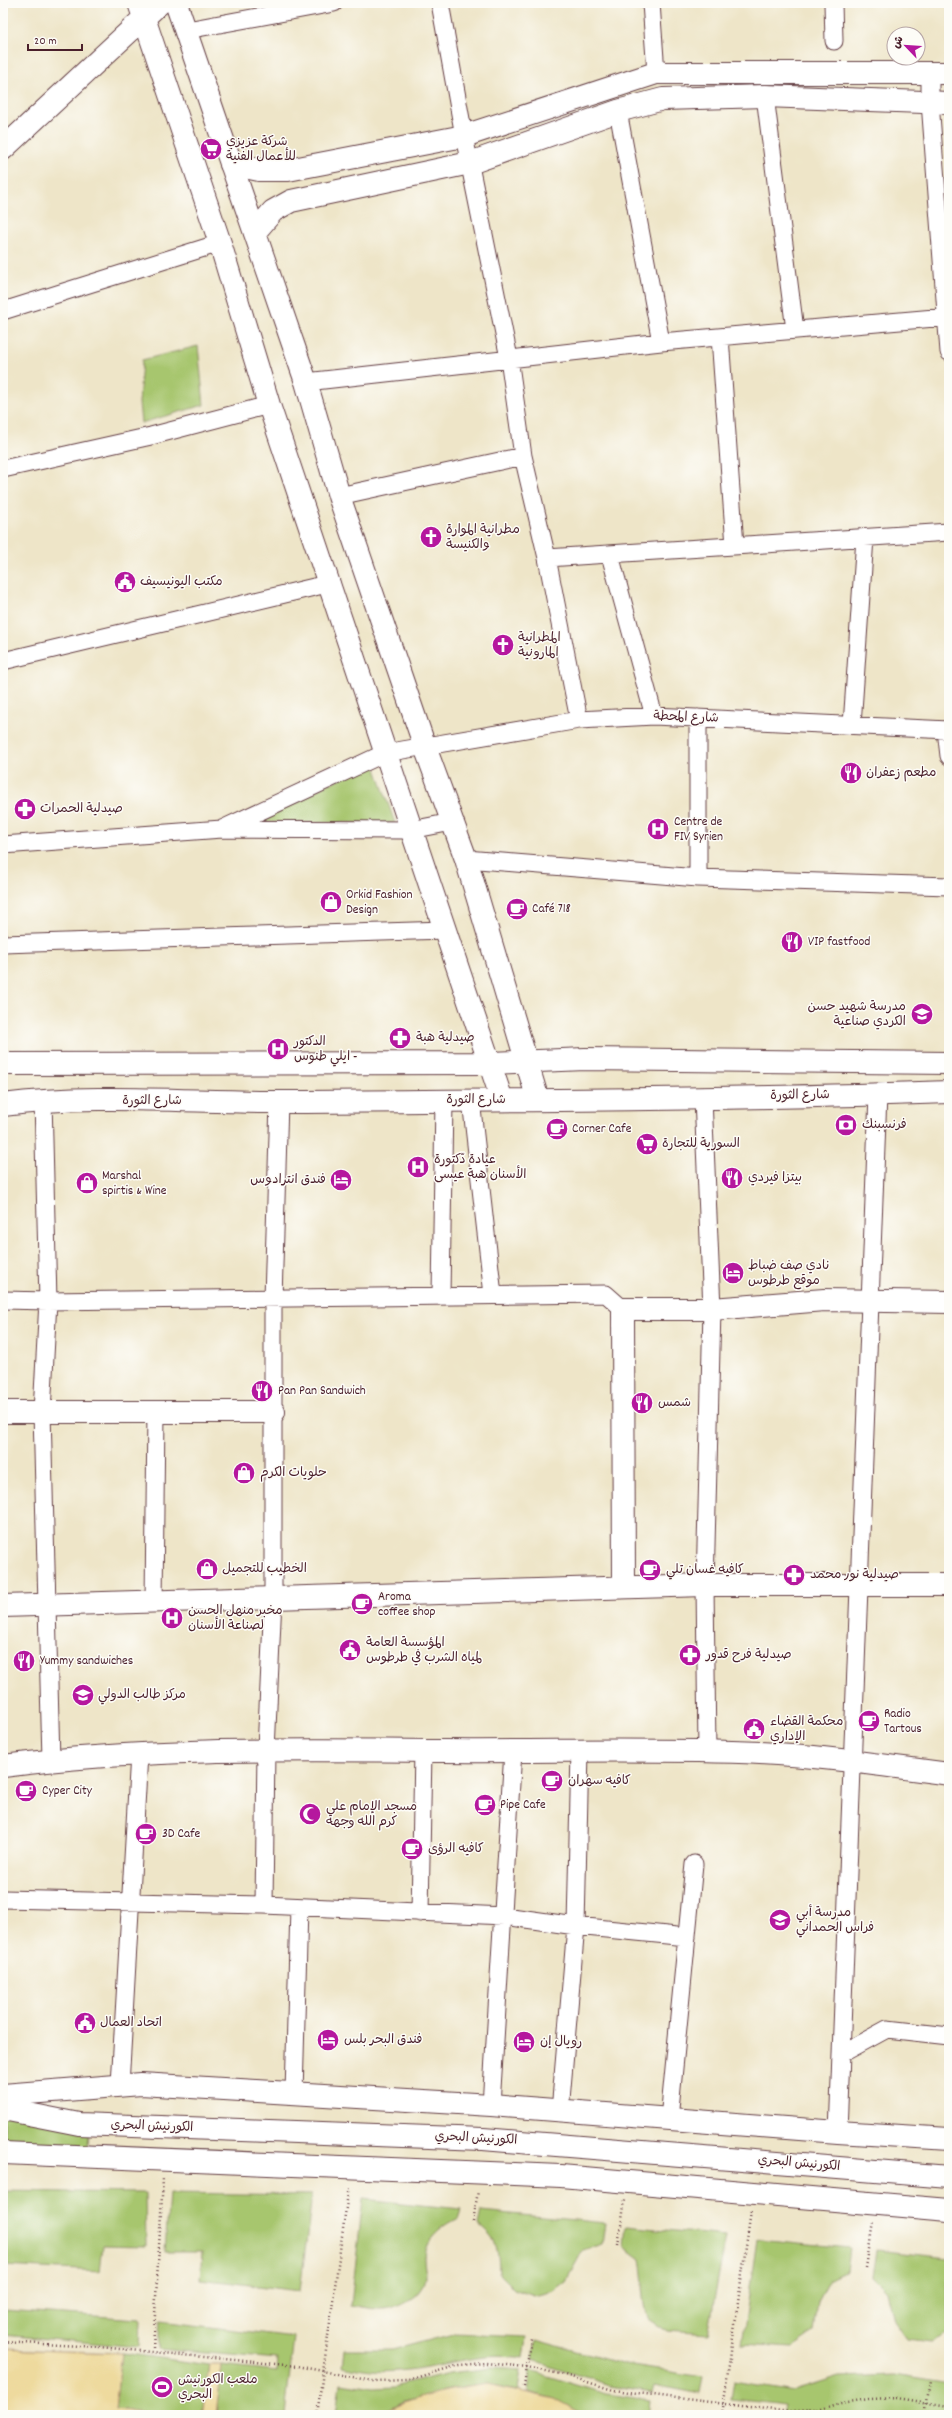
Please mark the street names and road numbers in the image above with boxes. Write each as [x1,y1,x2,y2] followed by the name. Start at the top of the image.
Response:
[653,707,719,729] street label: شارع المحطة
[770,1086,830,1106] street label: شارع الثورة
[446,1091,506,1110] street label: شارع الثورة
[122,1092,182,1111] street label: شارع الثورة
[110,2116,194,2138] street label: الكورنيش البحري
[434,2127,518,2151] street label: الكورنيش البحري
[757,2151,841,2177] street label: الكورنيش البحري

